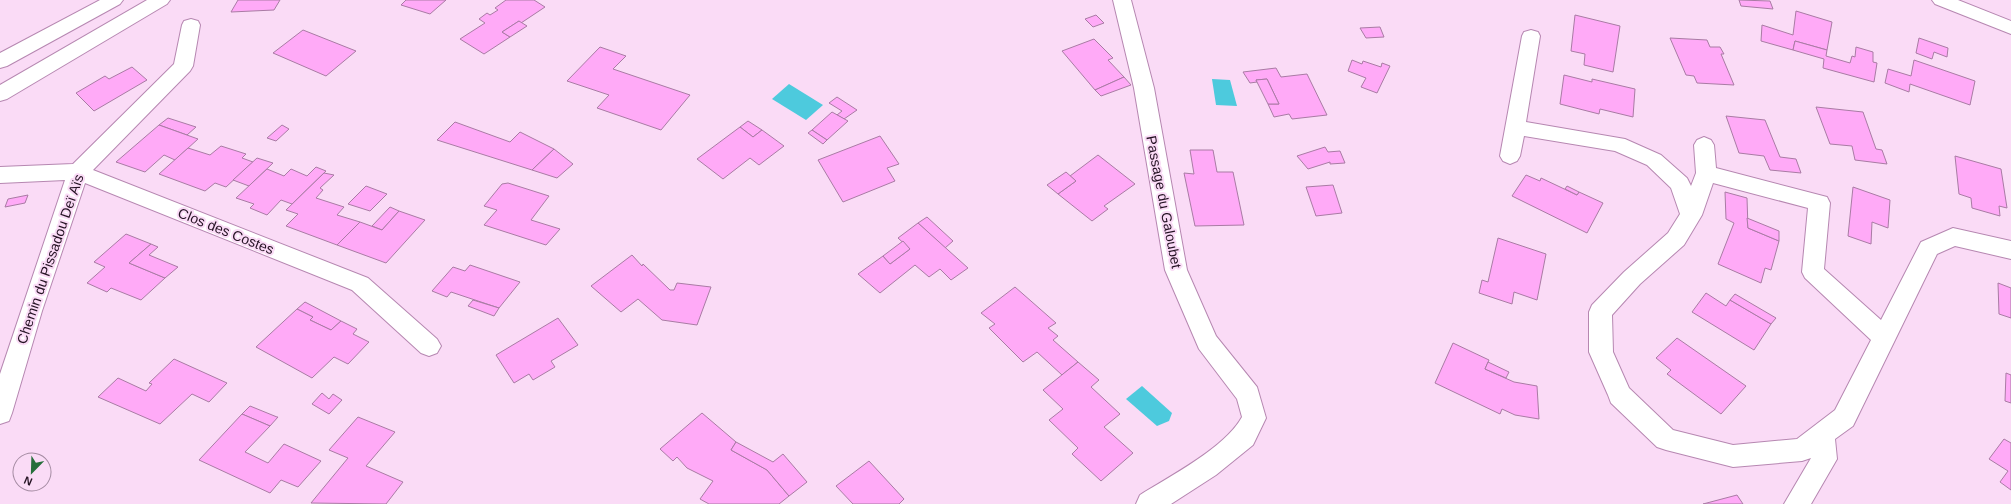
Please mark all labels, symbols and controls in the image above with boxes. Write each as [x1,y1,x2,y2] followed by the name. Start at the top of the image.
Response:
[1143,134,1185,270] street label: Passage du Galoubet
[13,172,87,346] street label: Chemin du Pissadou Deï Aïs
[176,204,276,258] street label: Clos des Costes
[12,452,52,492] north arrow
[22,474,34,488] text: N

